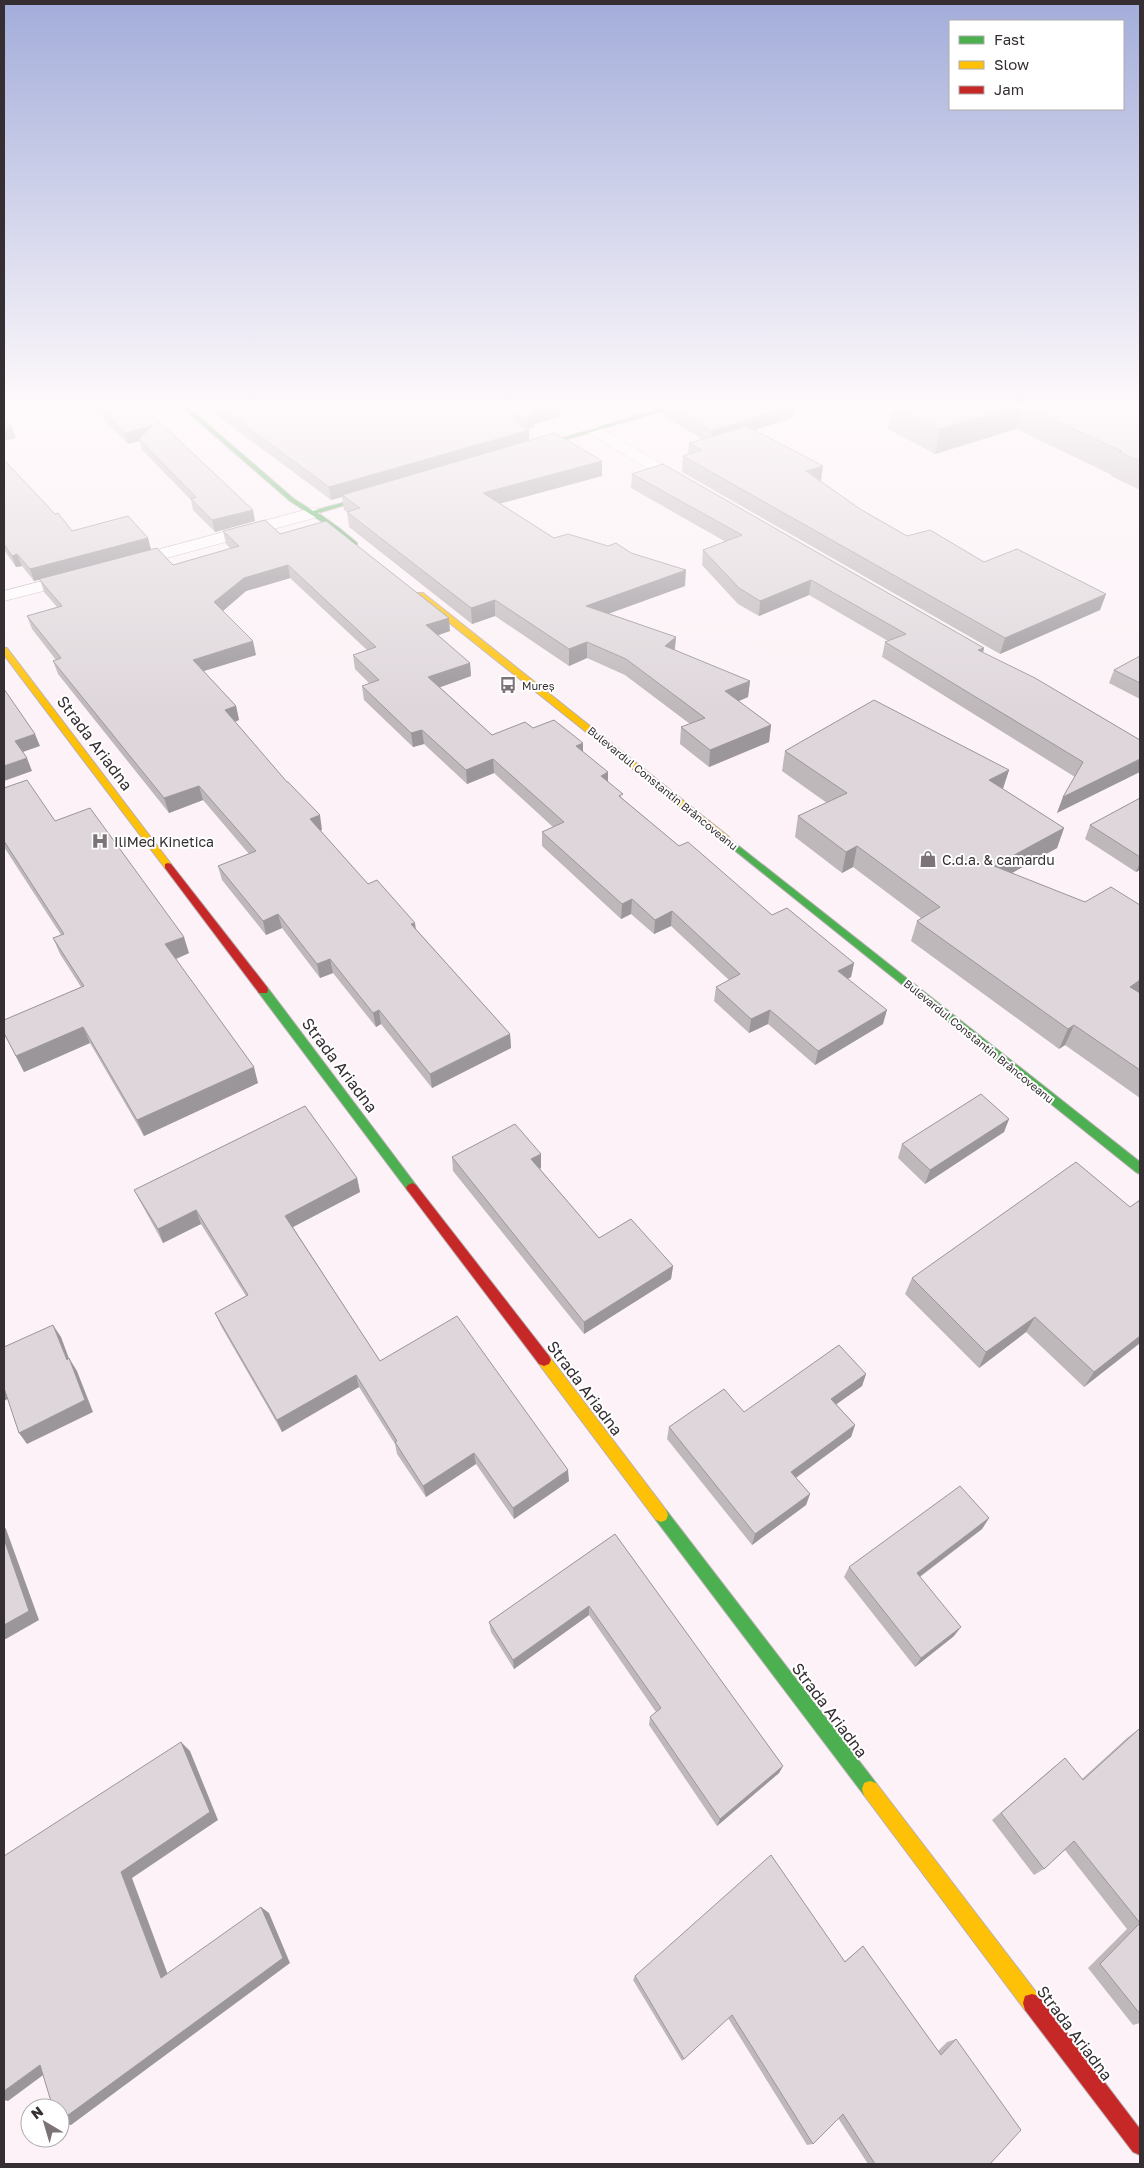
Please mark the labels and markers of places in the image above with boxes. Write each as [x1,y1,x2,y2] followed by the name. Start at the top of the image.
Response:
[498,675,518,695] bus stop icon: Mureș
[522,679,555,693] place label: Mureș
[90,831,110,851] hospital icon: IliMed Kinetica
[114,833,214,850] place label: IliMed Kinetica
[918,849,938,869] shop icon: C.d.a. & camardu
[942,851,1055,868] place label: C.d.a. & camardu

